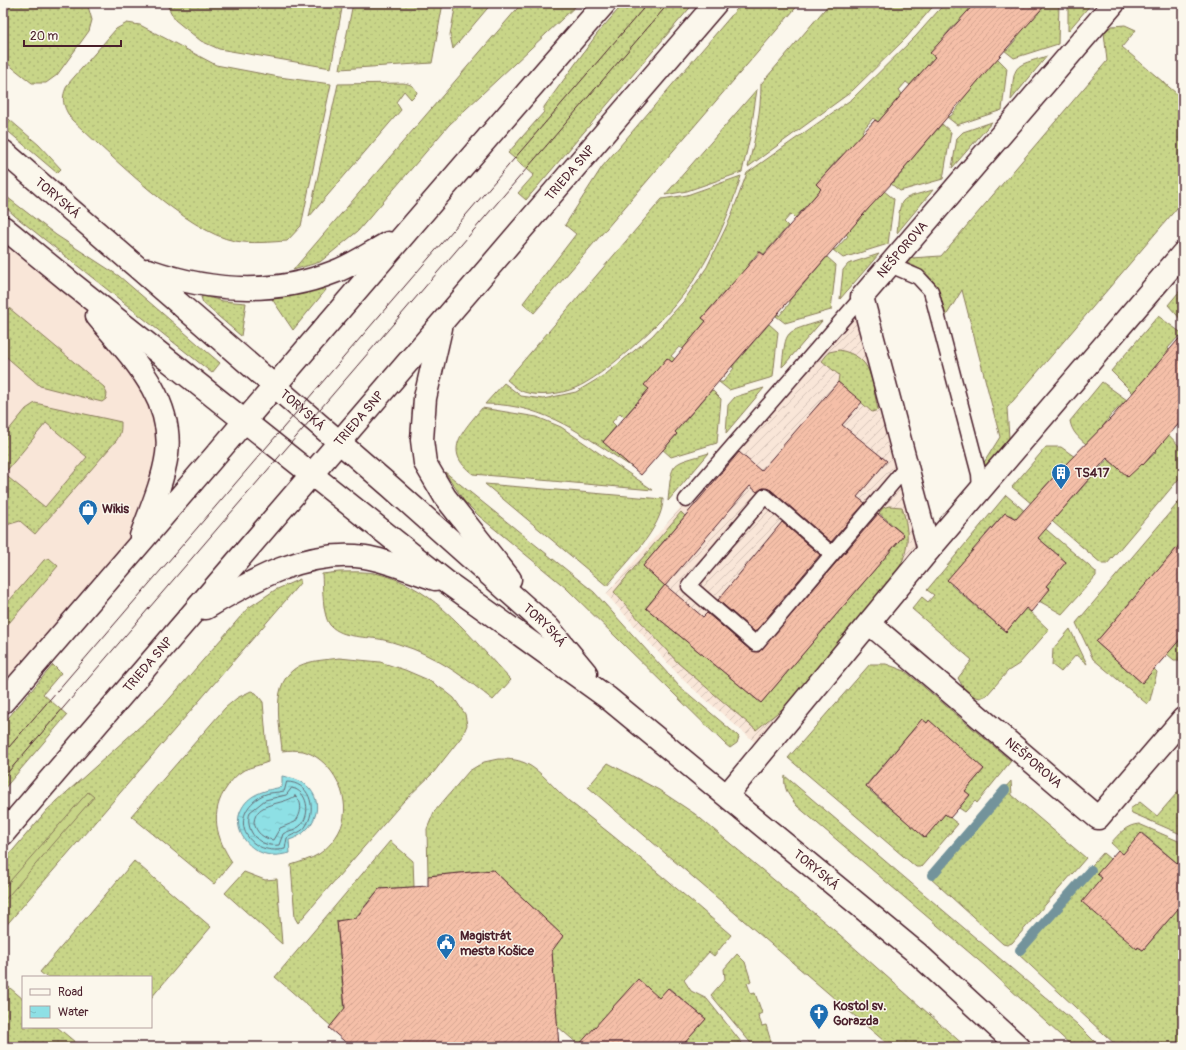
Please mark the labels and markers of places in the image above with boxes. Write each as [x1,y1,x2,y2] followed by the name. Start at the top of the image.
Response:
[1050,462,1072,490] building icon: TS417
[1074,465,1109,481] place label: TS417
[77,498,99,526] shop icon: Wikis
[102,501,129,517] place label: Wikis
[460,928,534,959] place label: Magistrát mesta Košice
[435,932,457,960] public building icon: Magistrát mesta Košice
[833,998,886,1029] place label: Kostol sv. Gorazda
[808,1002,830,1030] church icon: Kostol sv. Gorazda

